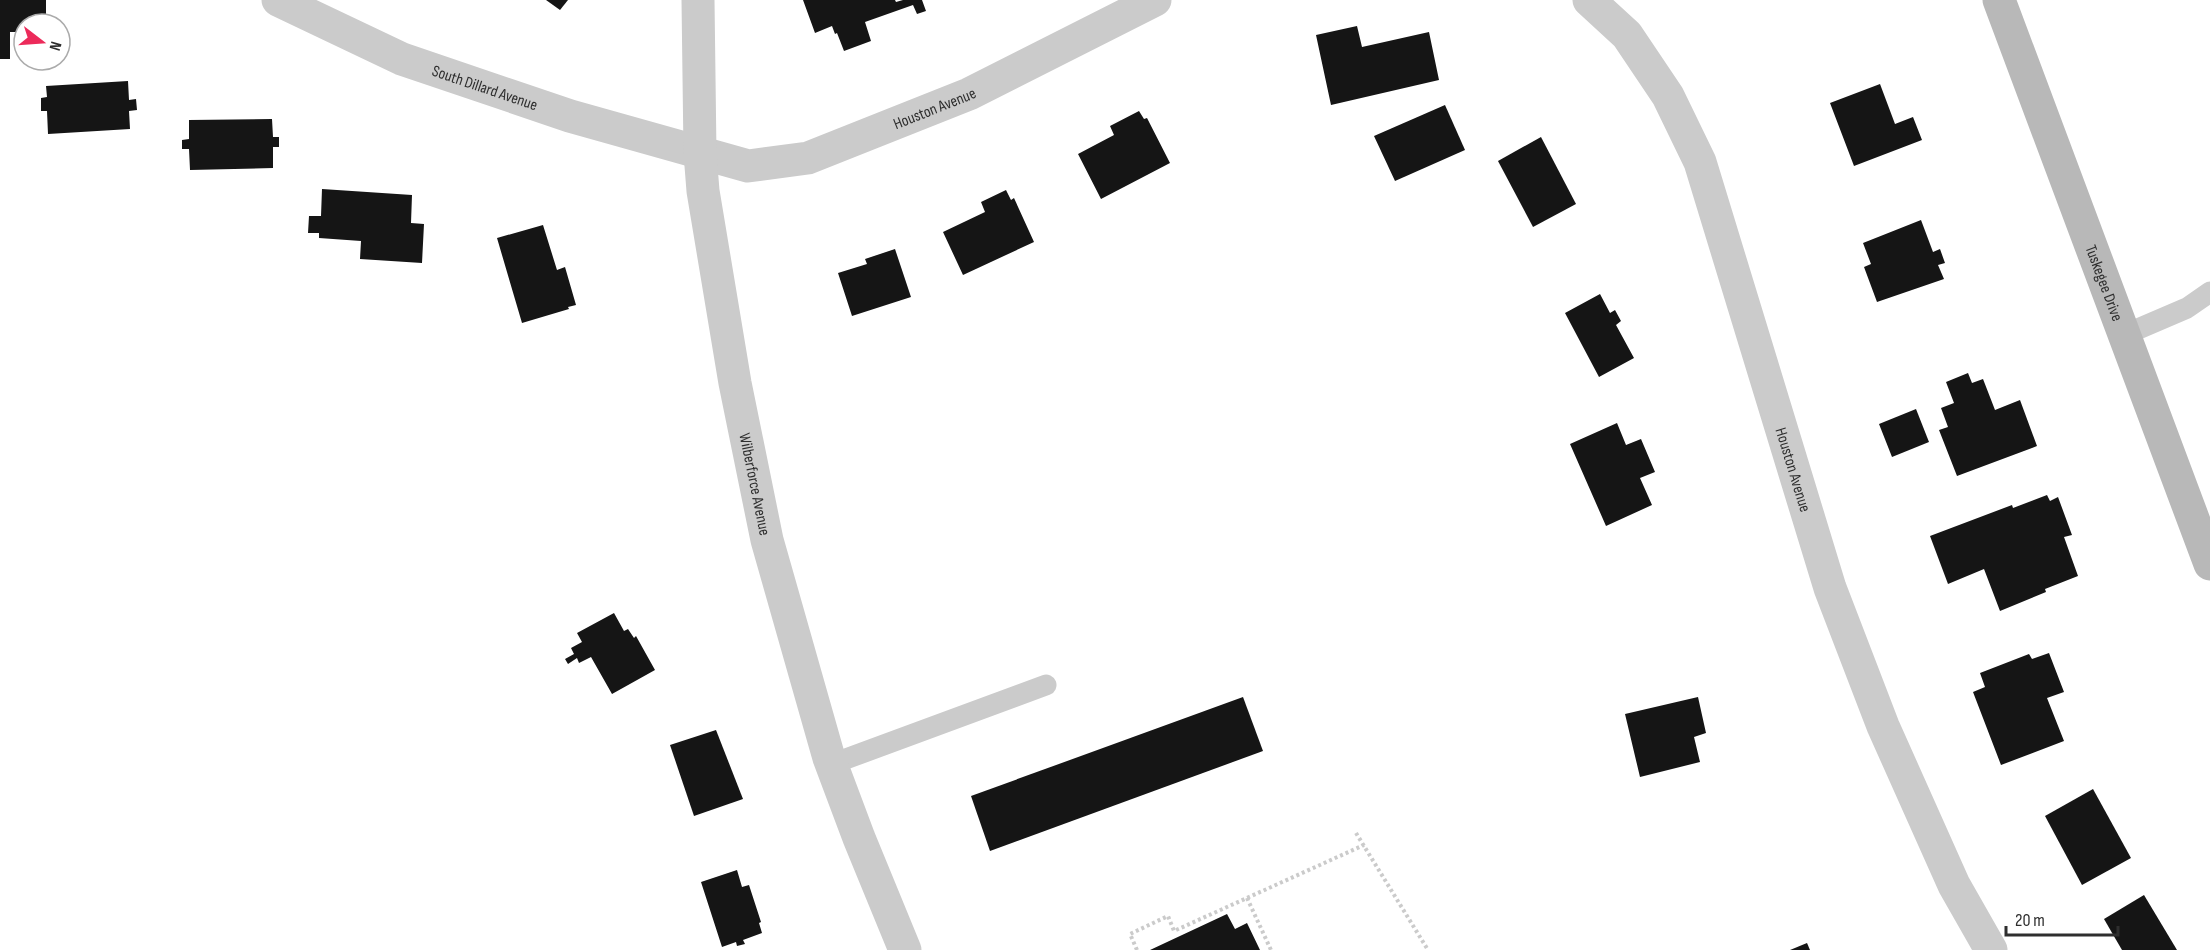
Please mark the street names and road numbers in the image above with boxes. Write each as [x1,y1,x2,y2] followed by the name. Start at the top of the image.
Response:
[429,62,540,115] street label: South Dillard Avenue
[891,84,980,134] street label: Houston Avenue
[2081,243,2126,324] street label: Tuskegee Drive
[1771,425,1814,514] street label: Houston Avenue
[734,432,774,537] street label: Wilberforce Avenue

